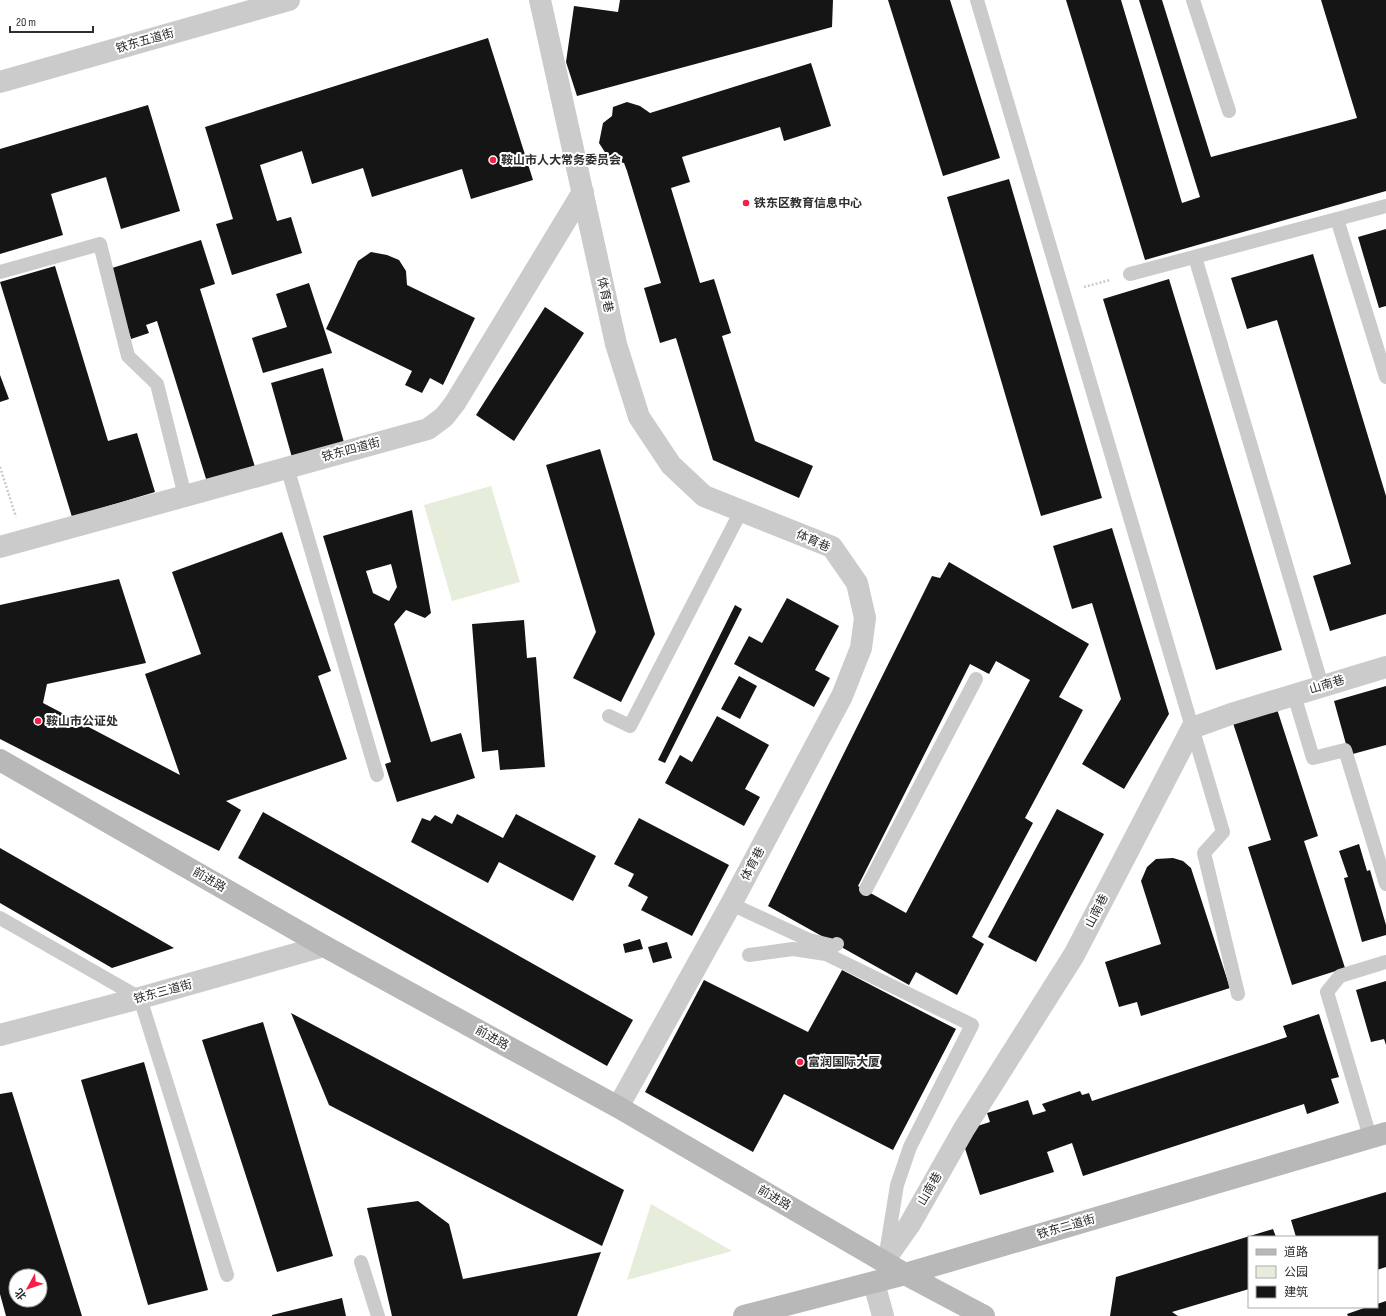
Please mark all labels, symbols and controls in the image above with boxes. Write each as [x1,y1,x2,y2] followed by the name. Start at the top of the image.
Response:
[10,8,93,34] scale bar
[16,15,36,30] text: 20 m
[114,26,176,56] street label: 铁东五道街
[501,153,621,168] place label: 鞍山市人大常务委员会
[488,155,498,165] marker: 鞍山市人大常务委员会
[754,196,862,211] place label: 铁东区教育信息中心
[741,198,751,208] marker: 铁东区教育信息中心
[594,276,616,314] street label: 体育巷
[320,435,382,465] street label: 铁东四道街
[793,527,833,555] street label: 体育巷
[1308,673,1346,697] street label: 山南巷
[46,714,118,729] place label: 鞍山市公证处
[33,716,43,726] marker: 鞍山市公证处
[738,845,768,883] street label: 体育巷
[190,865,228,895] street label: 前进路
[1082,892,1112,930] street label: 山南巷
[132,977,194,1007] street label: 铁东三道街
[473,1023,511,1053] street label: 前进路
[808,1055,880,1070] place label: 富润国际大厦
[795,1057,805,1067] marker: 富润国际大厦
[915,1170,945,1208] street label: 山南巷
[755,1183,793,1213] street label: 前进路
[1035,1212,1097,1242] street label: 铁东二道街
[1248,1236,1378,1308] legend
[1284,1245,1308,1260] text: 道路
[1284,1265,1308,1280] text: 公园
[8,1268,48,1308] north arrow
[1284,1285,1308,1300] text: 建筑
[12,1286,29,1302] text: 北

